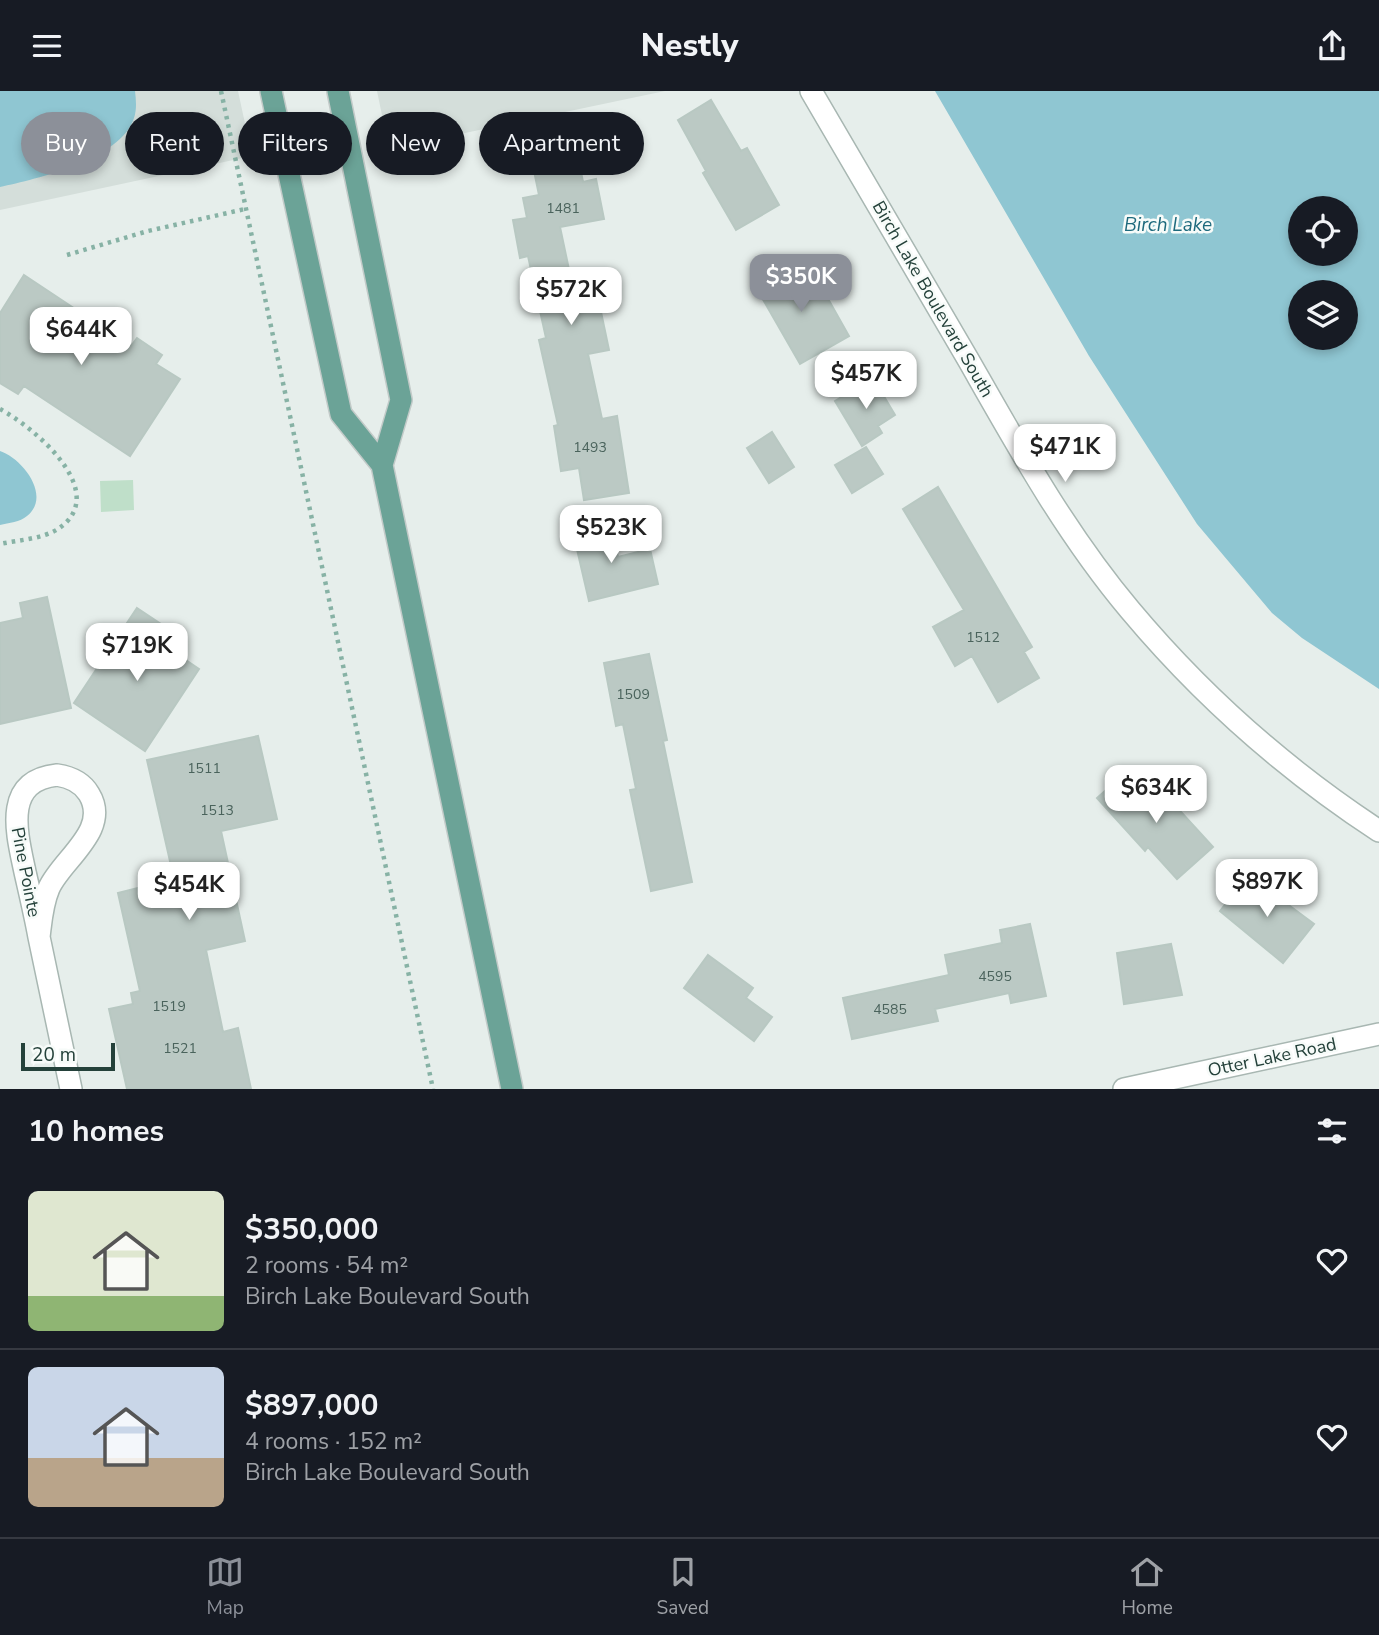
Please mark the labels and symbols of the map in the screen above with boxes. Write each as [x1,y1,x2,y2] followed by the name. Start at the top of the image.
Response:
[867,196,999,402] street label: Birch Lake Boulevard South
[546,199,580,218] house number: 1481
[1124,212,1212,238] water label: Birch Lake
[752,255,850,314] pin: $350K
[522,267,620,327] pin: $572K
[32,307,130,367] pin: $644K
[817,351,915,411] pin: $457K
[1016,425,1114,484] pin: $471K
[573,438,607,457] house number: 1493
[562,505,660,565] pin: $523K
[88,623,186,683] pin: $719K
[966,628,1000,647] house number: 1512
[616,685,650,704] house number: 1509
[187,759,221,778] house number: 1511
[1107,765,1205,825] pin: $634K
[200,801,234,820] house number: 1513
[6,825,46,919] street label: Pine Pointe
[1218,859,1316,919] pin: $897K
[140,863,238,922] pin: $454K
[978,967,1012,986] house number: 4595
[152,997,186,1016] house number: 1519
[873,1000,907,1019] house number: 4585
[1205,1032,1339,1082] street label: Otter Lake Road
[163,1039,197,1058] house number: 1521
[21,1040,116,1072] scale bar

